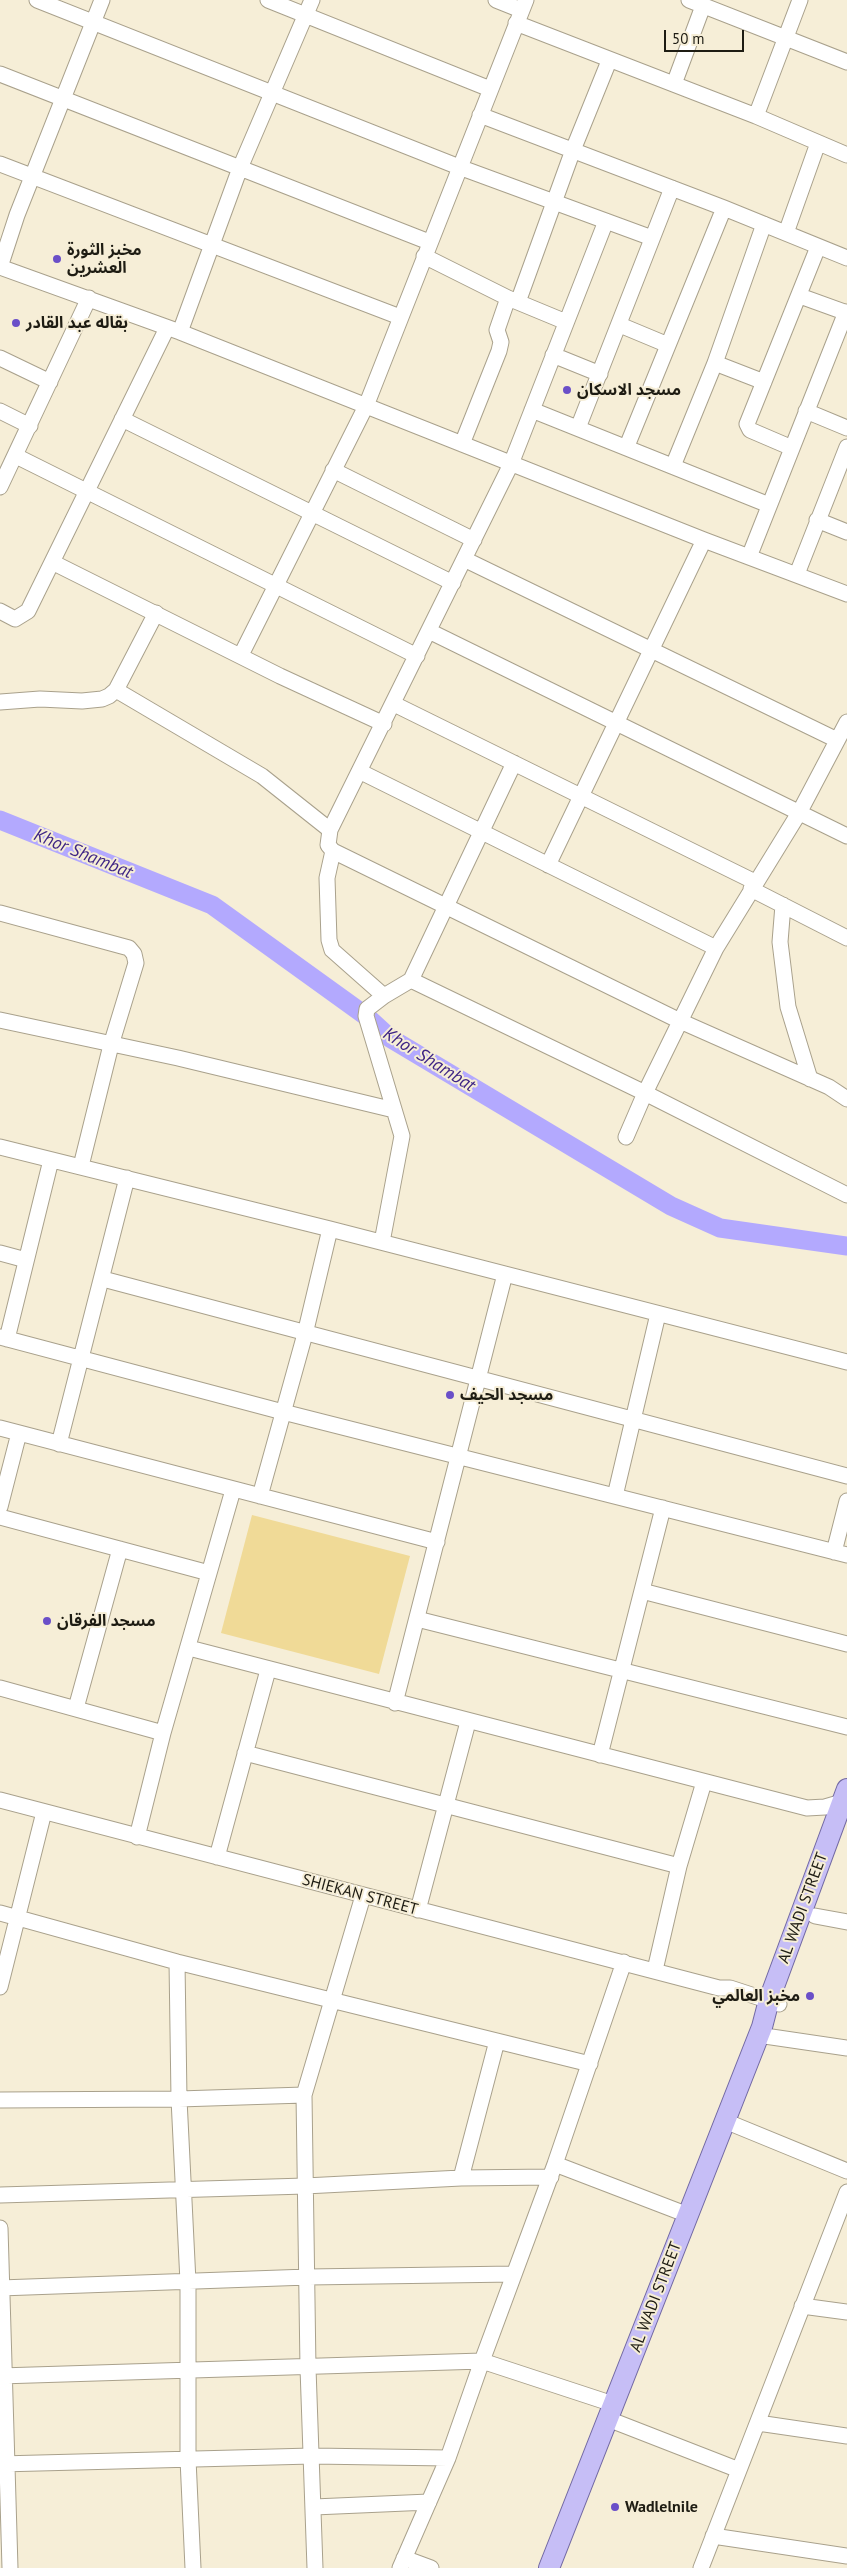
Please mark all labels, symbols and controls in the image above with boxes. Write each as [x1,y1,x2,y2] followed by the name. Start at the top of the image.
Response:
[667,20,747,52] scale bar
[672,29,705,48] text: 50 m
[67,240,142,278] place label: مخبز الثورة العشرين
[51,253,63,265] marker: مخبز الثورة العشرين
[26,313,128,333] place label: بقاله عبد القادر
[10,317,22,329] marker: بقاله عبد القادر
[577,380,681,400] place label: مسجد الاسكان
[561,384,573,396] marker: مسجد الاسكان
[31,824,135,884] water label: Khor Shambat
[379,1023,479,1097] water label: Khor Shambat
[460,1385,553,1405] place label: مسجد الحيف
[444,1389,456,1401] marker: مسجد الحيف
[57,1611,156,1631] place label: مسجد الفرقان
[41,1615,53,1627] marker: مسجد الفرقان
[774,1850,832,1966] street label: AL WADI STREET
[300,1870,420,1920] street label: SHIEKAN STREET
[712,1986,800,2006] place label: مخبز العالمي
[804,1990,816,2002] marker: مخبز العالمي
[626,2239,686,2355] street label: AL WADI STREET
[625,2497,698,2517] place label: Wadlelnile
[609,2501,621,2513] marker: Wadlelnile

